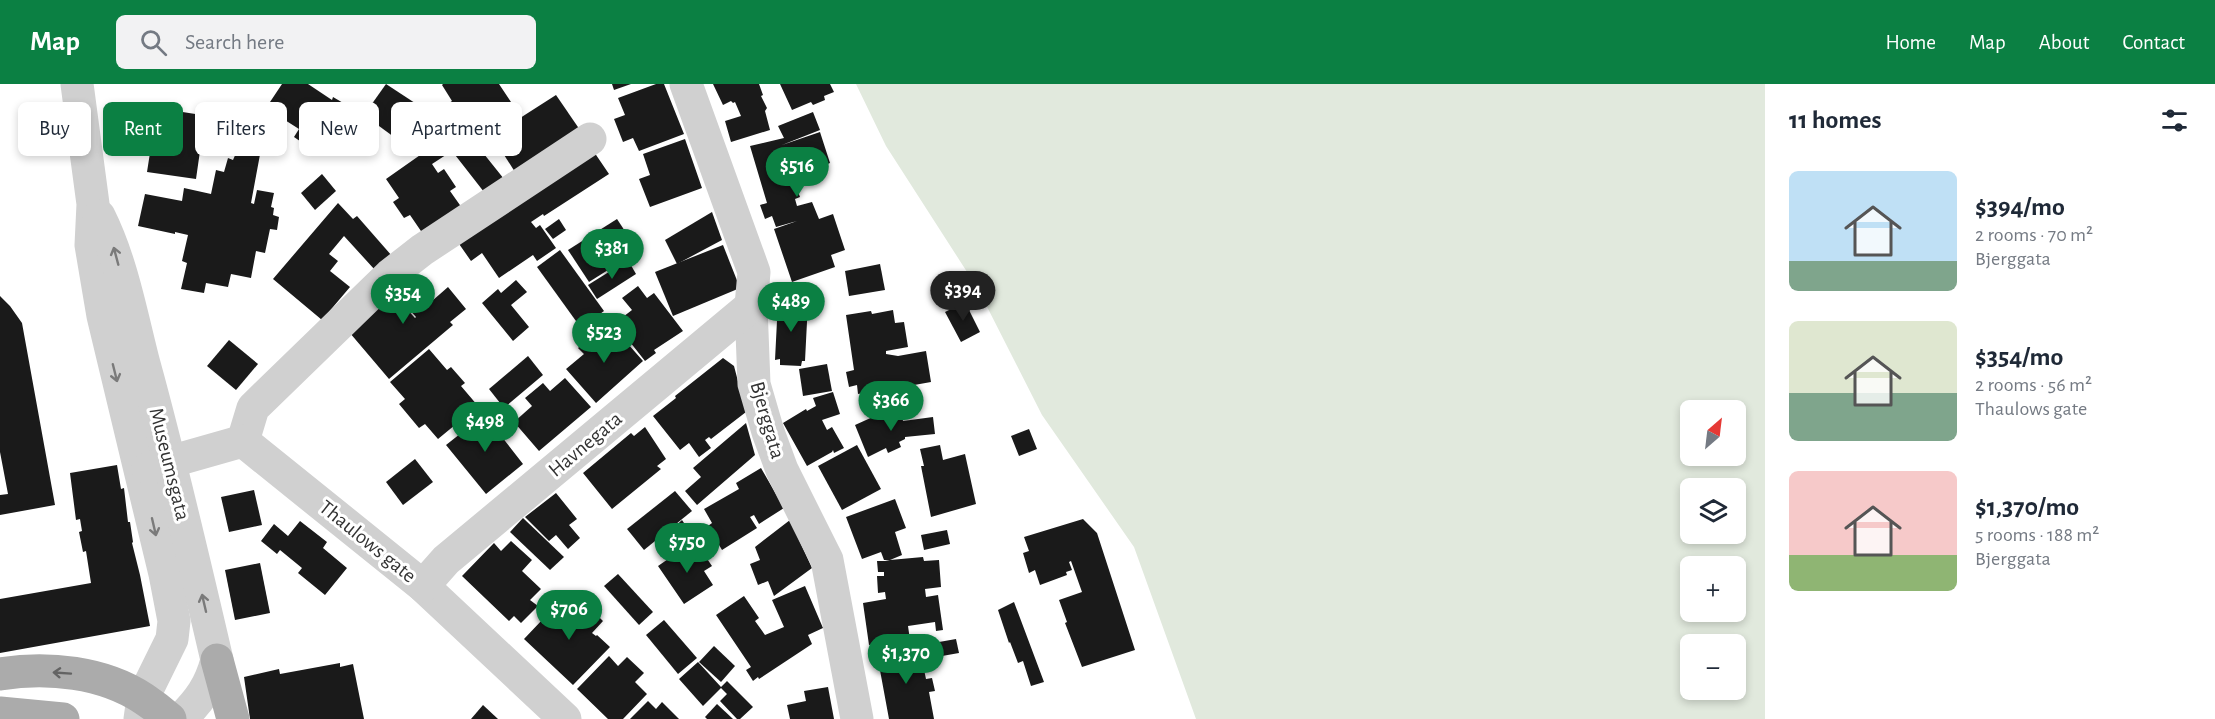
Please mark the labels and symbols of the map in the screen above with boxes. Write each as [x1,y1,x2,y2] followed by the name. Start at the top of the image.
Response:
[761,147,833,198] pin: $516
[576,229,648,280] pin: $381
[110,246,121,265] one-way arrow
[927,271,999,322] pin: $394
[367,274,439,325] pin: $354
[755,282,827,333] pin: $489
[568,313,640,364] pin: $523
[110,363,122,382] one-way arrow
[746,379,789,462] street label: Bjerggata
[855,381,927,432] pin: $366
[1680,400,1746,466] north arrow
[449,402,521,453] pin: $498
[145,406,194,523] street label: Museumsgata
[545,408,626,481] street label: Havnegata
[315,496,420,587] street label: Thaulows gate
[149,518,161,537] one-way arrow
[651,523,723,574] pin: $750
[533,590,605,641] pin: $706
[198,594,210,613] one-way arrow
[857,634,955,685] pin: $1,370
[52,667,72,678] one-way arrow

